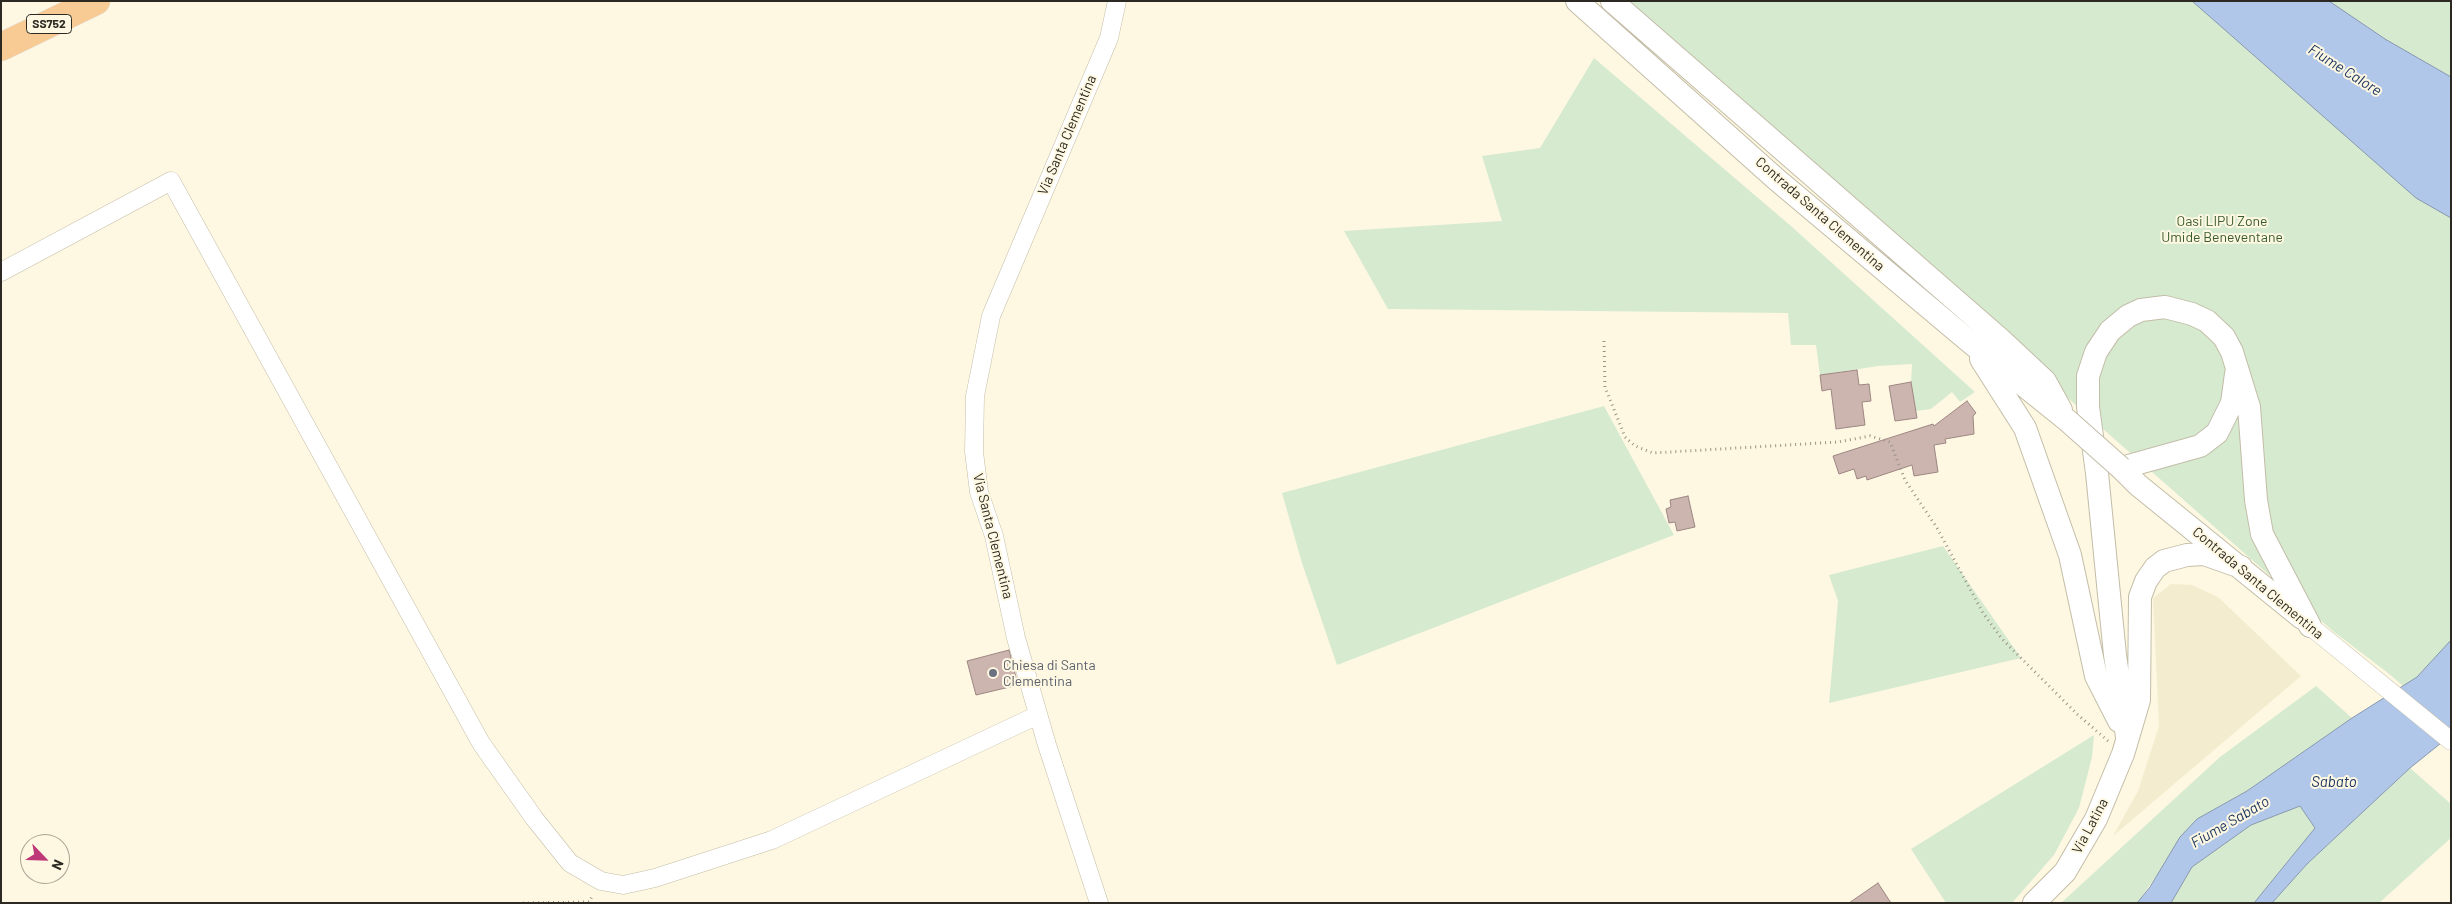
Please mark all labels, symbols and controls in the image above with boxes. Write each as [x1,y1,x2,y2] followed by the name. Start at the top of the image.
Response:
[27,14,72,34] road number: SS752
[2305,40,2385,100] water label: Fiume Calore
[1034,72,1100,198] street label: Via Santa Clementina
[1752,153,1888,275] street label: Contrada Santa Clementina
[2161,213,2283,246] park label: Oasi LIPU Zone Umide Beneventane
[969,472,1017,600] street label: Via Santa Clementina
[2189,523,2327,643] street label: Contrada Santa Clementina
[1003,657,1096,690] place label: Chiesa di Santa Clementina
[987,667,999,679] marker: Chiesa di Santa Clementina
[2311,773,2357,791] water label: Sabato
[2188,792,2272,852] water label: Fiume Sabato
[2068,795,2112,857] street label: Via Latina
[20,834,70,884] north arrow
[49,857,68,873] text: N

